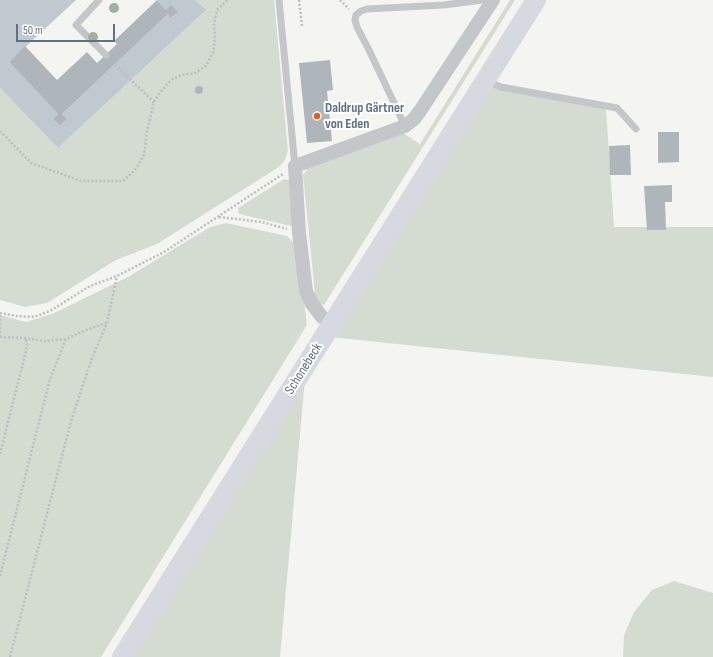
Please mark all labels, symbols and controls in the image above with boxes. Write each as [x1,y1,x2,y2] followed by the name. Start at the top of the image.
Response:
[18,16,117,42] scale bar
[23,23,43,38] text: 50 m
[325,100,404,132] place label: Daldrup Gärtner von Eden
[312,111,322,121] marker: Daldrup Gärtner von Eden
[282,340,326,398] street label: Schonebeck

